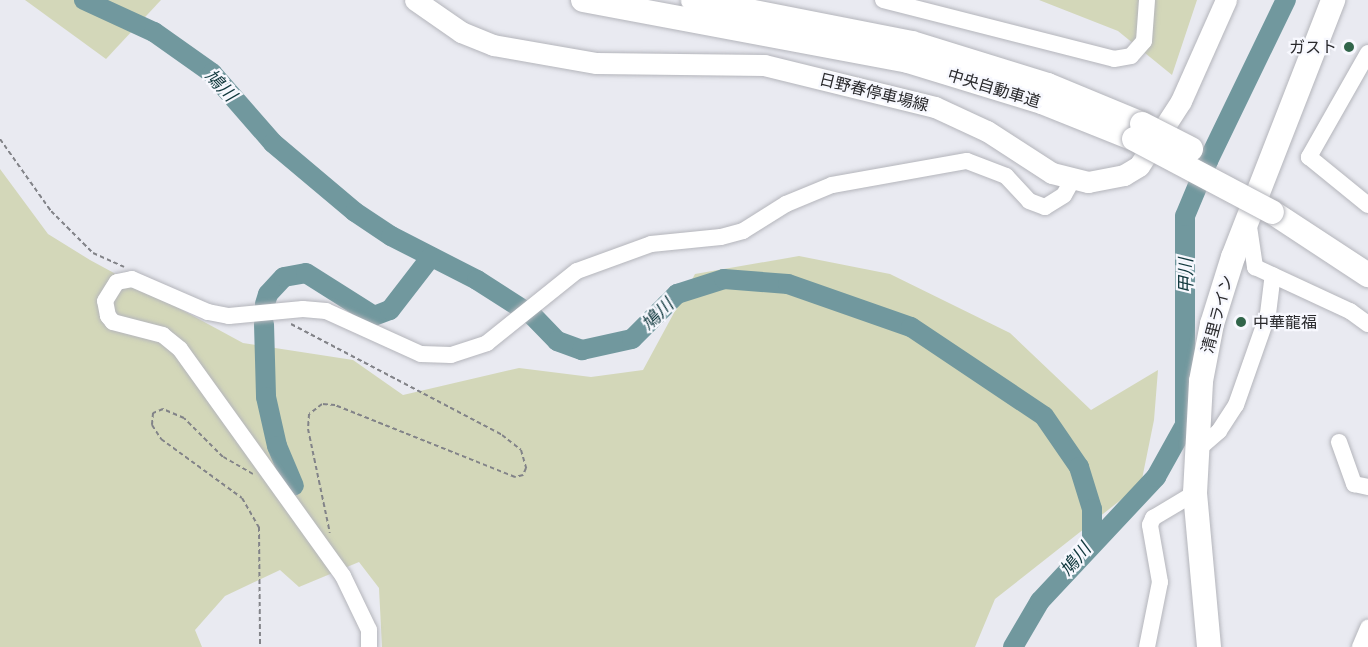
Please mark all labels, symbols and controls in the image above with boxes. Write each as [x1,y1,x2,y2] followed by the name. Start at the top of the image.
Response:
[1289,37,1337,57] place label: ガスト
[1342,40,1356,54] marker: ガスト
[201,65,241,105] water label: 鳩川
[945,65,1043,111] street label: 中央自動車道
[817,69,931,115] street label: 日野春停車場線
[1174,258,1196,294] water label: 甲川
[1197,273,1237,355] street label: 清里ライン
[637,294,677,334] water label: 鳩川
[1253,312,1317,332] place label: 中華龍福
[1234,315,1248,329] marker: 中華龍福
[1055,538,1095,580] water label: 鳩川

